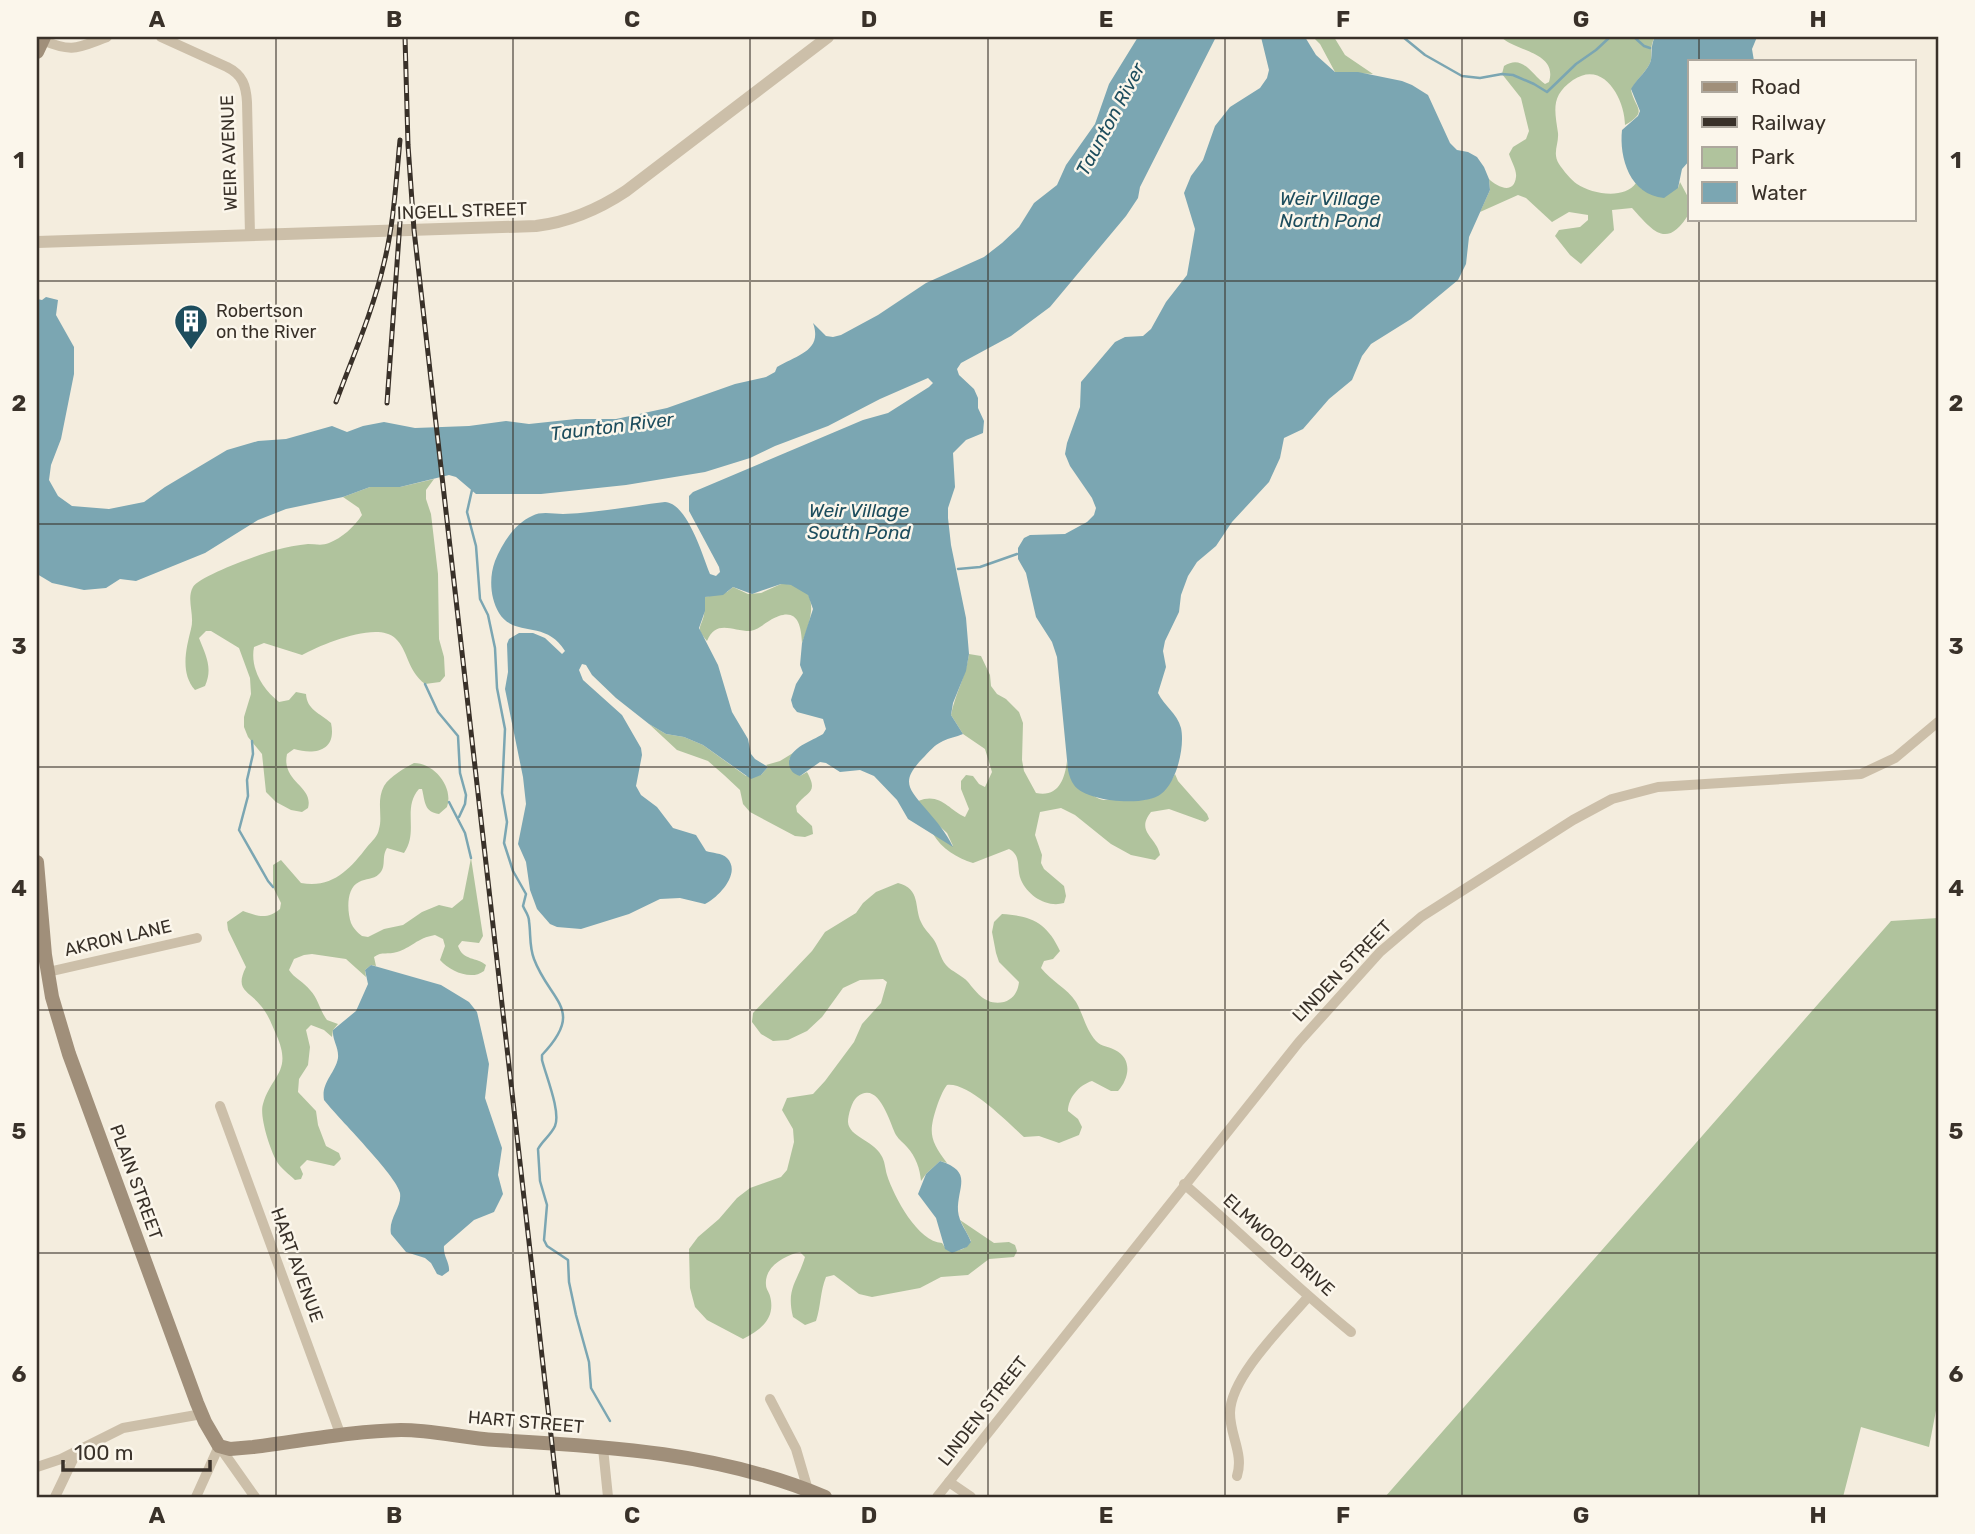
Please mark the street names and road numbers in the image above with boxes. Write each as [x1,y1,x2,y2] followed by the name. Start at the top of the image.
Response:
[216,95,242,211] street label: WEIR AVENUE
[396,198,528,224] street label: INGELL STREET
[62,915,174,961] street label: AKRON LANE
[1288,915,1396,1027] street label: LINDEN STREET
[105,1121,167,1243] street label: PLAIN STREET
[1219,1189,1339,1301] street label: ELMWOOD DRIVE
[266,1205,328,1325] street label: HART AVENUE
[933,1352,1033,1470] street label: LINDEN STREET
[467,1406,585,1438] street label: HART STREET

